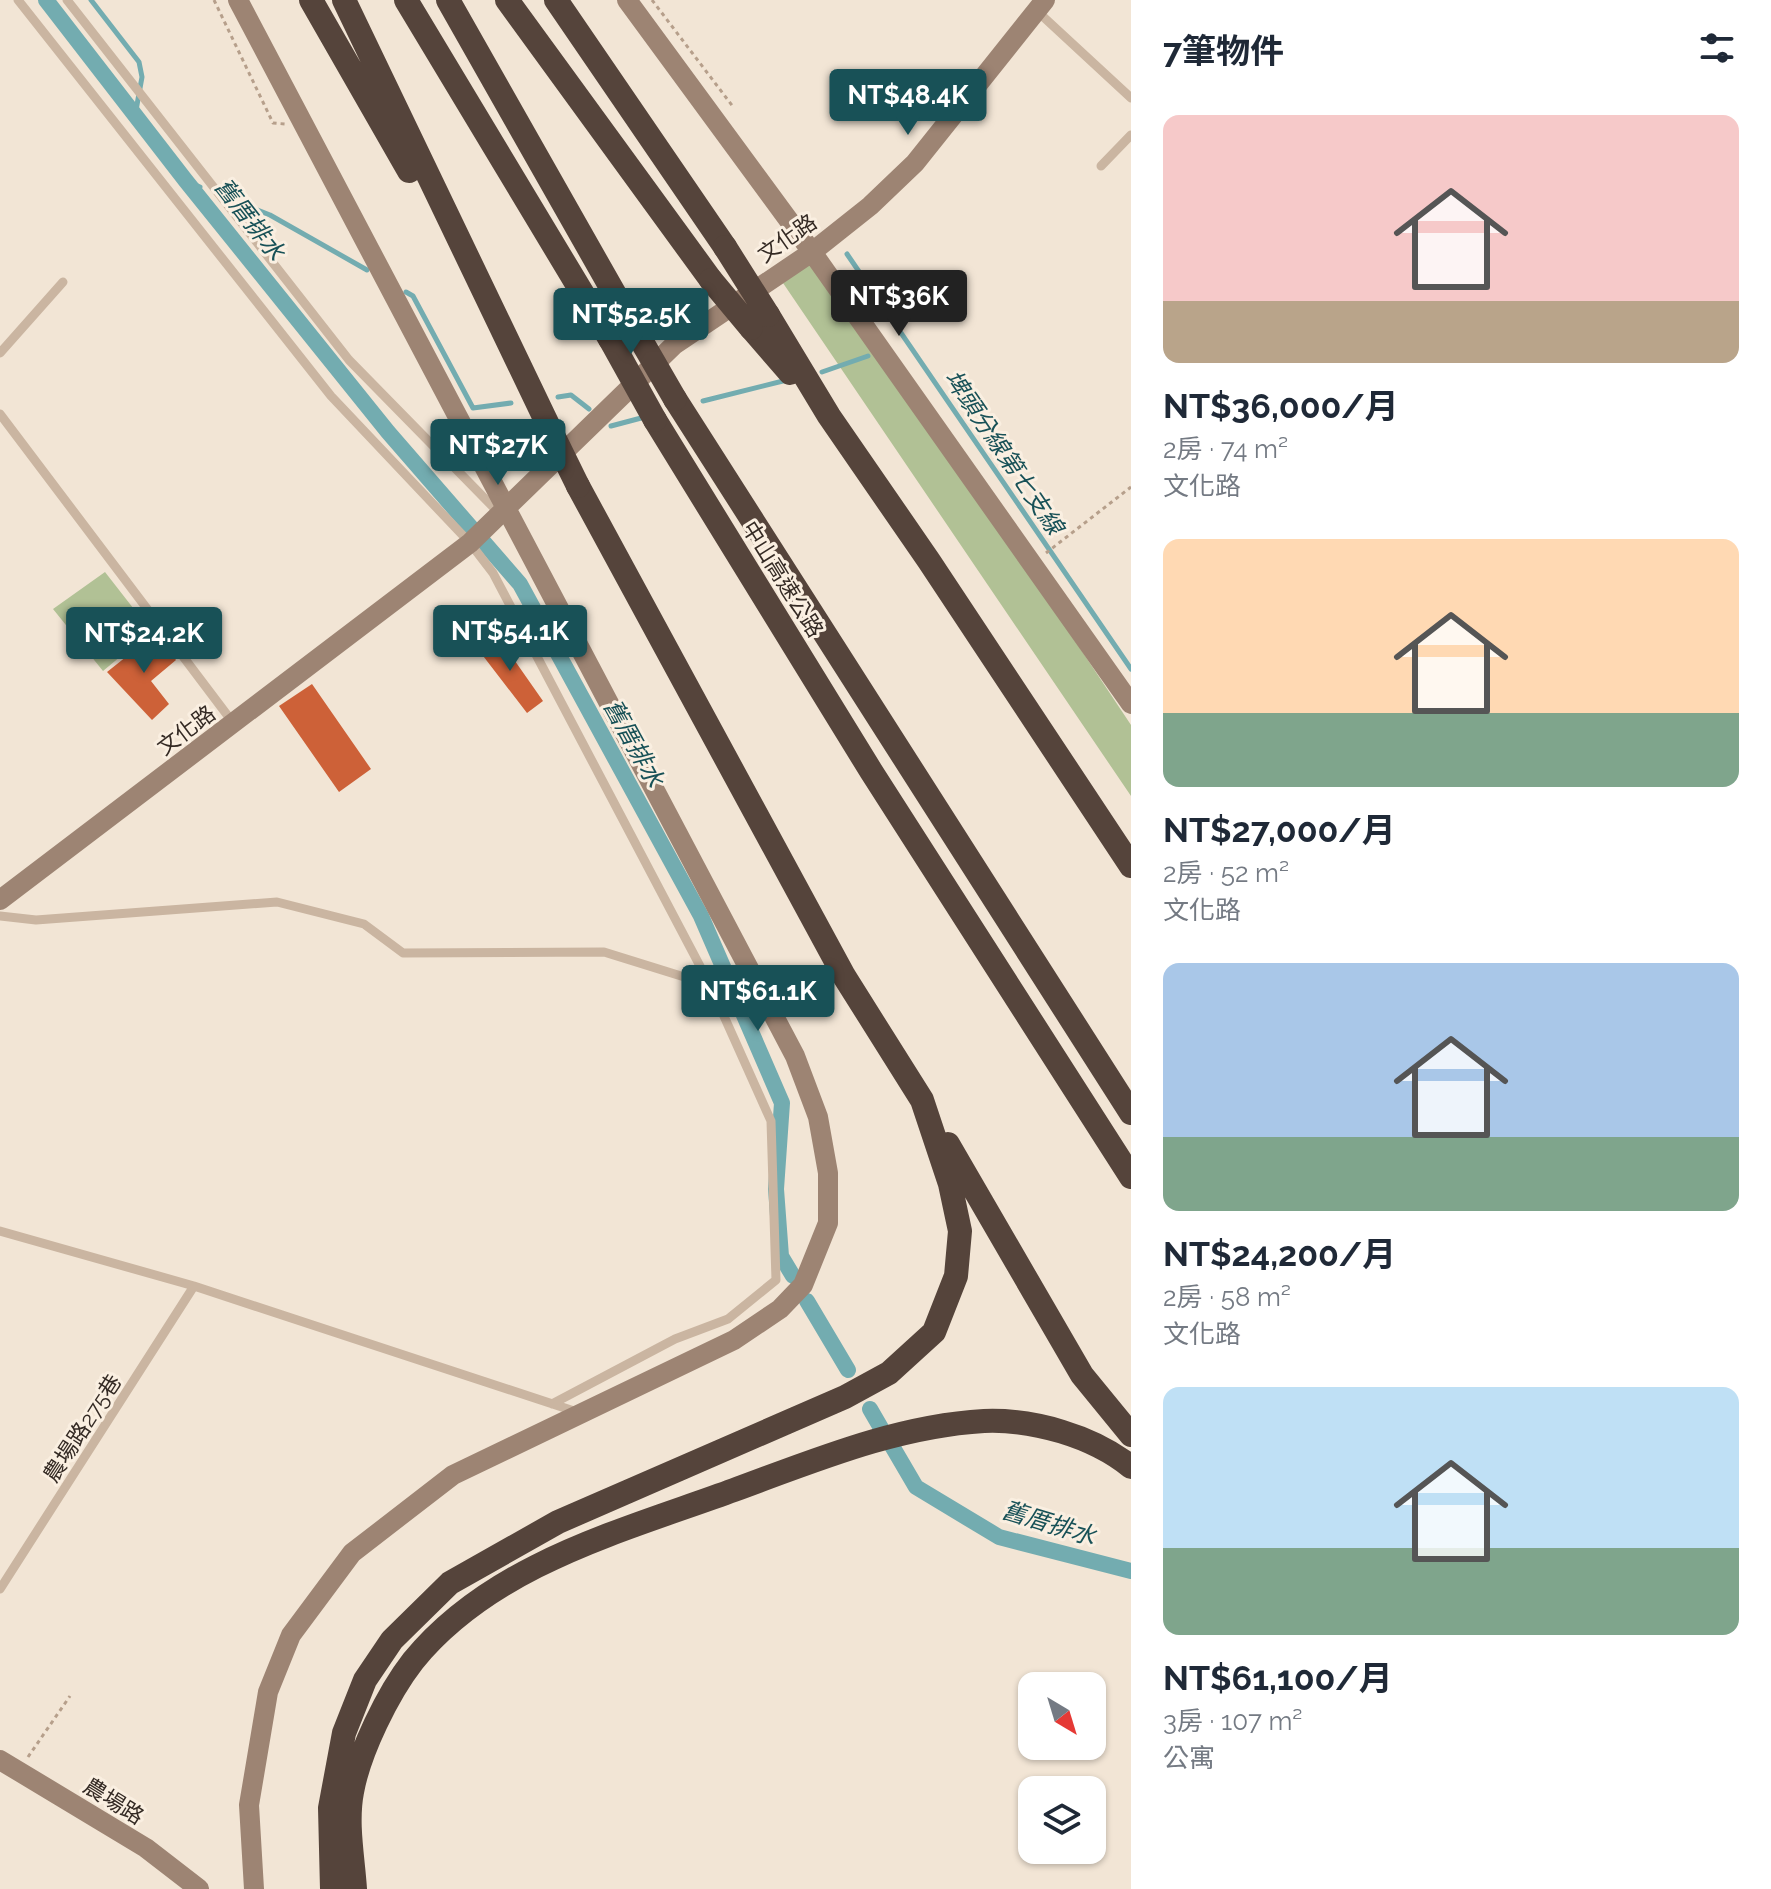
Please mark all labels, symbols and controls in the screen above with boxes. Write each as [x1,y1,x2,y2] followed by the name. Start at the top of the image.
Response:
[1695,26,1739,70] icon: filters
[1163,31,1284,71] text: 7筆物件
[825,69,991,137] pin: NT$48.4K
[847,80,969,110] text: NT$48.4K
[1379,167,1523,311] icon: home
[209,172,292,267] water label: 舊厝排水
[753,208,821,268] street label: 文化路
[834,270,964,338] pin: NT$36K
[849,281,949,311] text: NT$36K
[548,288,714,356] pin: NT$52.5K
[571,299,691,329] text: NT$52.5K
[938,364,1071,542] water label: 埤頭分線第七支線
[1163,386,1399,426] text: NT$36,000/月
[433,419,563,487] pin: NT$27K
[448,430,548,460] text: NT$27K
[1163,434,1288,464] text: 2房 · 74 m²
[1163,471,1241,501] text: 文化路
[737,516,829,642] street label: 中山高速公路
[1379,591,1523,735] icon: home
[427,605,593,673] pin: NT$54.1K
[61,607,227,675] pin: NT$24.2K
[451,616,569,646] text: NT$54.1K
[84,618,204,648] text: NT$24.2K
[598,694,670,793] water label: 舊厝排水
[152,700,220,760] street label: 文化路
[1163,810,1396,850] text: NT$27,000/月
[1163,858,1289,888] text: 2房 · 52 m²
[1163,895,1241,925] text: 文化路
[675,965,841,1033] pin: NT$61.1K
[699,976,817,1006] text: NT$61.1K
[1379,1015,1523,1159] icon: home
[1163,1234,1396,1274] text: NT$24,200/月
[1163,1282,1291,1312] text: 2房 · 58 m²
[1163,1319,1241,1349] text: 文化路
[38,1369,126,1487] street label: 農場路275巷
[1379,1439,1523,1583] icon: home
[999,1495,1100,1551] water label: 舊厝排水
[1163,1658,1393,1698] text: NT$61,100/月
[1018,1672,1106,1760] north arrow
[1018,1672,1106,1864] map controls
[1163,1706,1302,1736] text: 3房 · 107 m²
[1163,1743,1215,1773] text: 公寓
[79,1772,149,1830] street label: 農場路
[1018,1776,1106,1864] button: layers

